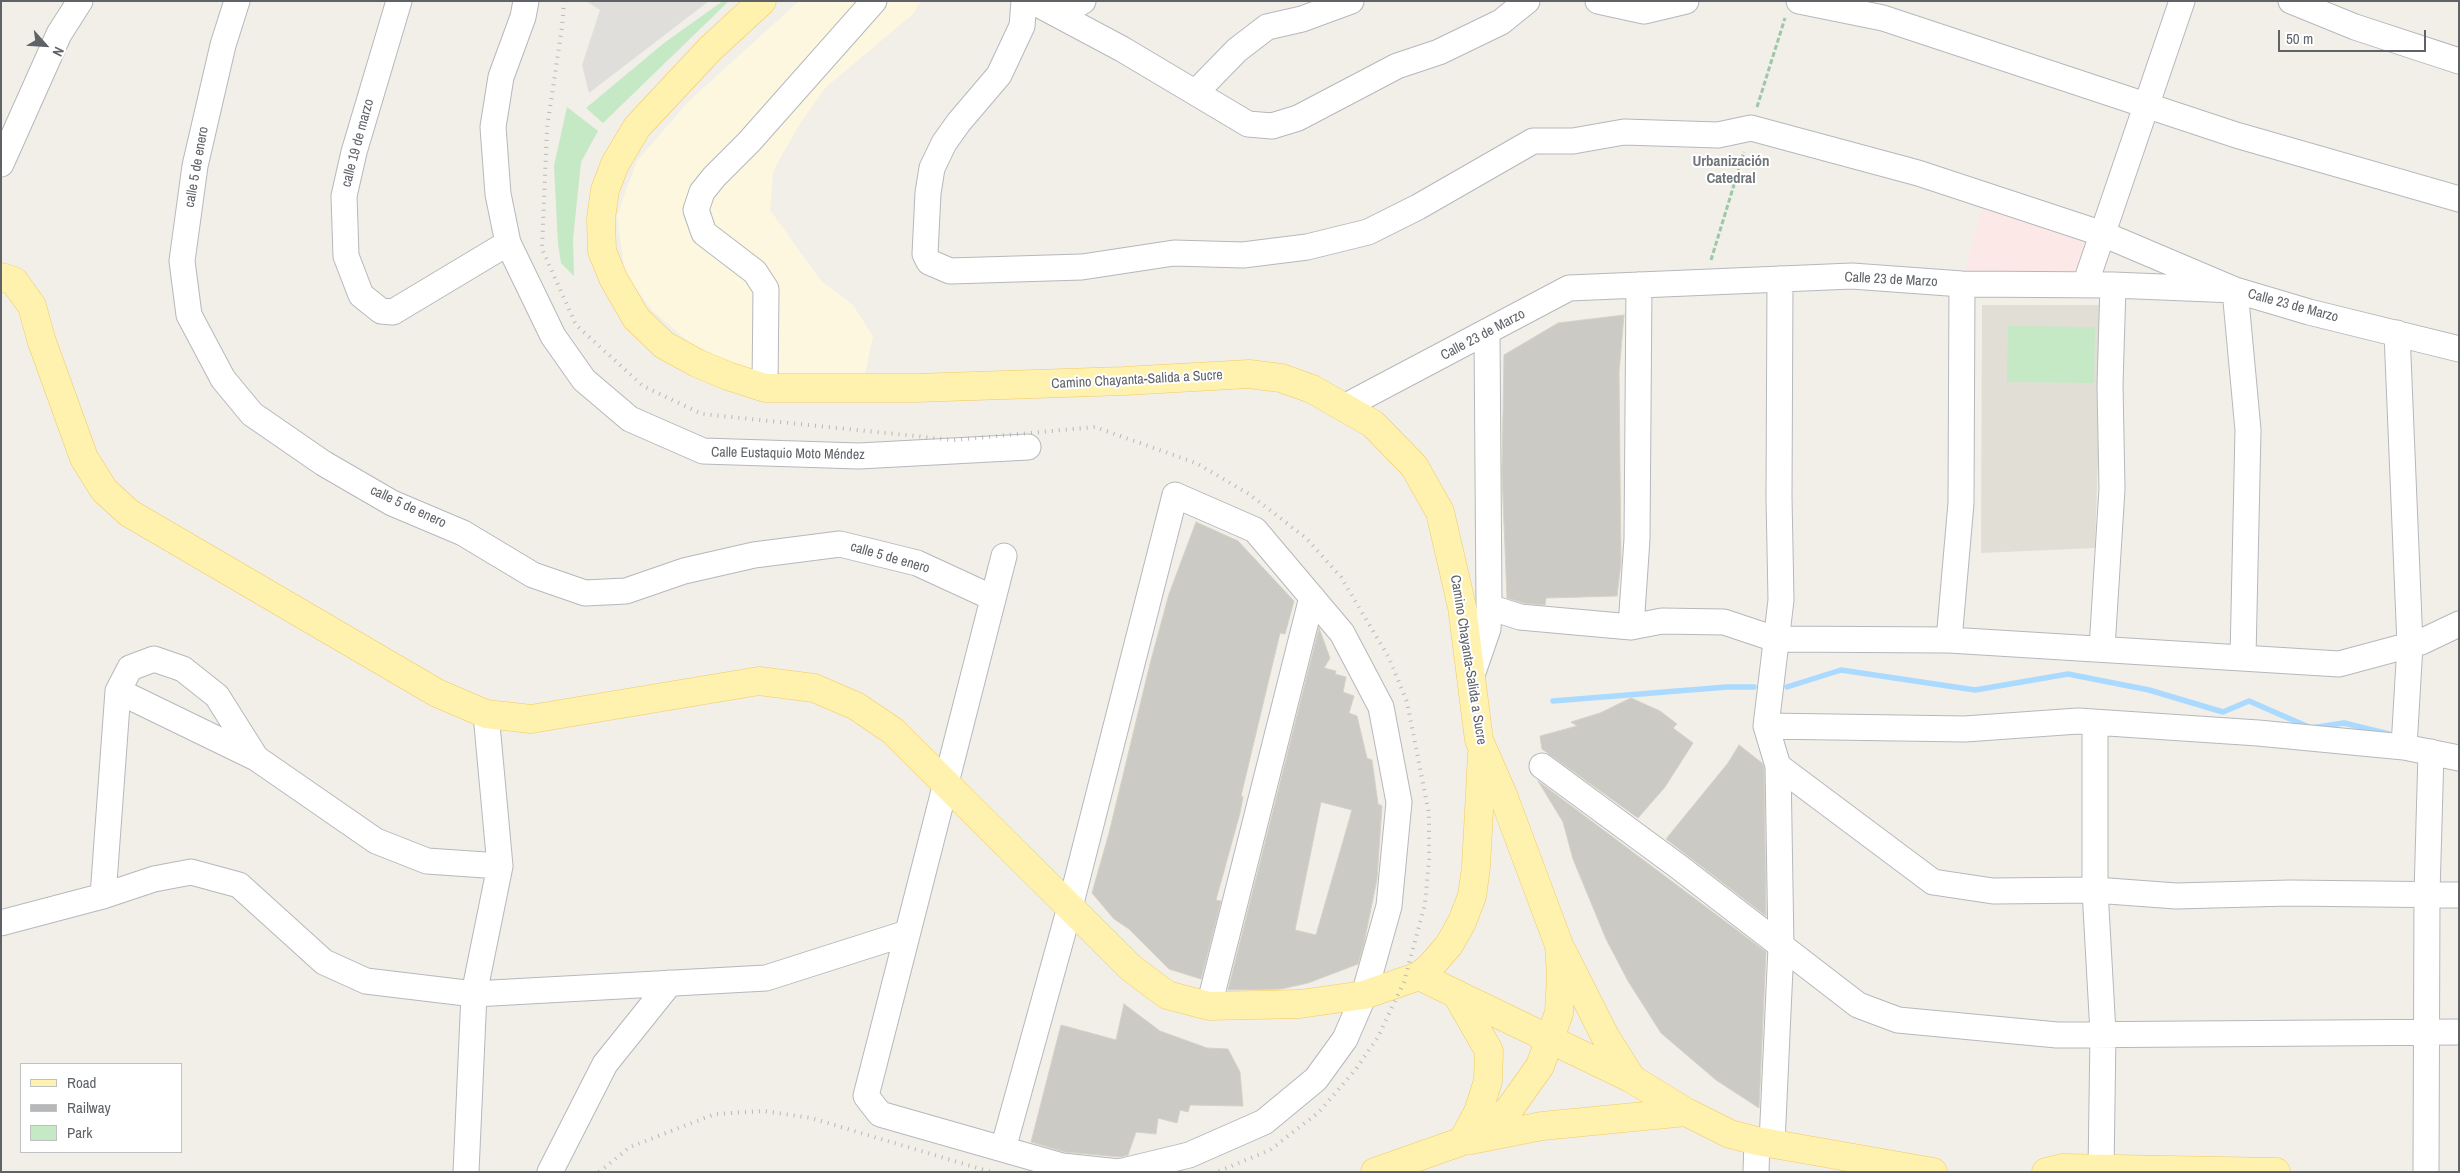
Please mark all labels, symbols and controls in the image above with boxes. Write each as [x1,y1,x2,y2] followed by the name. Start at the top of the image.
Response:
[20,20,70,70] north arrow
[2280,20,2428,52] scale bar
[2286,28,2313,49] text: 50 m
[49,44,68,59] text: N
[338,97,378,189] street label: calle 19 de marzo
[182,125,212,209] street label: calle 5 de enero
[1692,153,1770,188] district label: Urbanización Catedral
[1844,269,1938,291] street label: Calle 23 de Marzo
[2246,286,2340,326] street label: Calle 23 de Marzo
[1438,306,1528,364] street label: Calle 23 de Marzo
[1051,367,1223,393] street label: Camino Chayanta-Salida a Sucre
[711,444,865,464] street label: Calle Eustaquio Moto Méndez
[367,482,449,532] street label: calle 5 de enero
[848,539,932,577] street label: calle 5 de enero
[1446,574,1490,746] street label: Camino Chayanta-Salida a Sucre
[20,1063,182,1153] legend
[67,1072,96,1093] text: Road
[67,1097,111,1118] text: Railway
[67,1122,92,1143] text: Park

